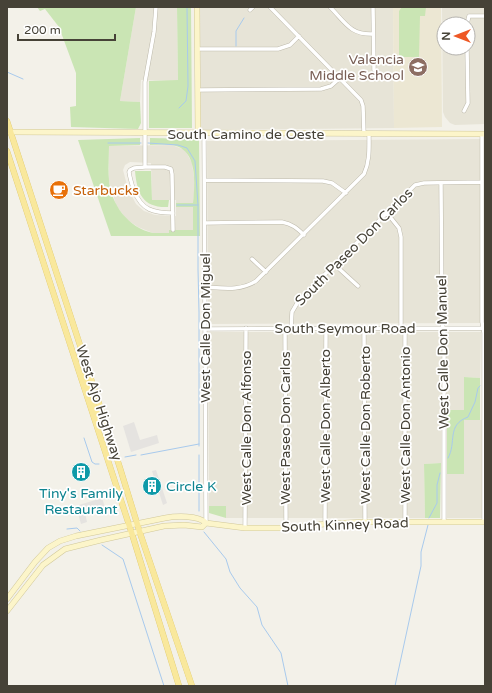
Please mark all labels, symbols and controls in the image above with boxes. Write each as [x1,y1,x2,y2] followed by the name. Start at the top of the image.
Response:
[18,16,115,42] scale bar
[436,16,476,56] north arrow
[24,23,61,37] text: 200 m
[440,32,453,40] text: N
[309,51,404,84] place label: Valencia Middle School
[407,56,429,78] school or university icon: Valencia Middle School
[167,126,325,143] street label: South Camino de Oeste
[48,179,70,201] cafe icon: Starbucks
[73,182,139,199] place label: Starbucks
[292,184,417,309] street label: South Paseo Don Carlos
[197,253,214,403] street label: West Calle Don Miguel
[433,275,453,429] street label: West Calle Don Manuel
[274,320,416,337] street label: South Seymour Road
[72,343,126,463] street label: West Ajo Highway
[357,346,374,504] street label: West Calle Don Roberto
[397,346,414,504] street label: West Calle Don Antonio
[317,349,334,503] street label: West Calle Don Alberto
[238,350,255,506] street label: West Calle Don Alfonso
[277,351,294,505] street label: West Paseo Don Carlos
[70,461,92,483] building icon: Tiny's Family Restaurant
[141,475,163,497] building icon: Circle K
[166,478,216,495] place label: Circle K
[39,485,123,518] place label: Tiny's Family Restaurant
[281,514,409,536] street label: South Kinney Road

